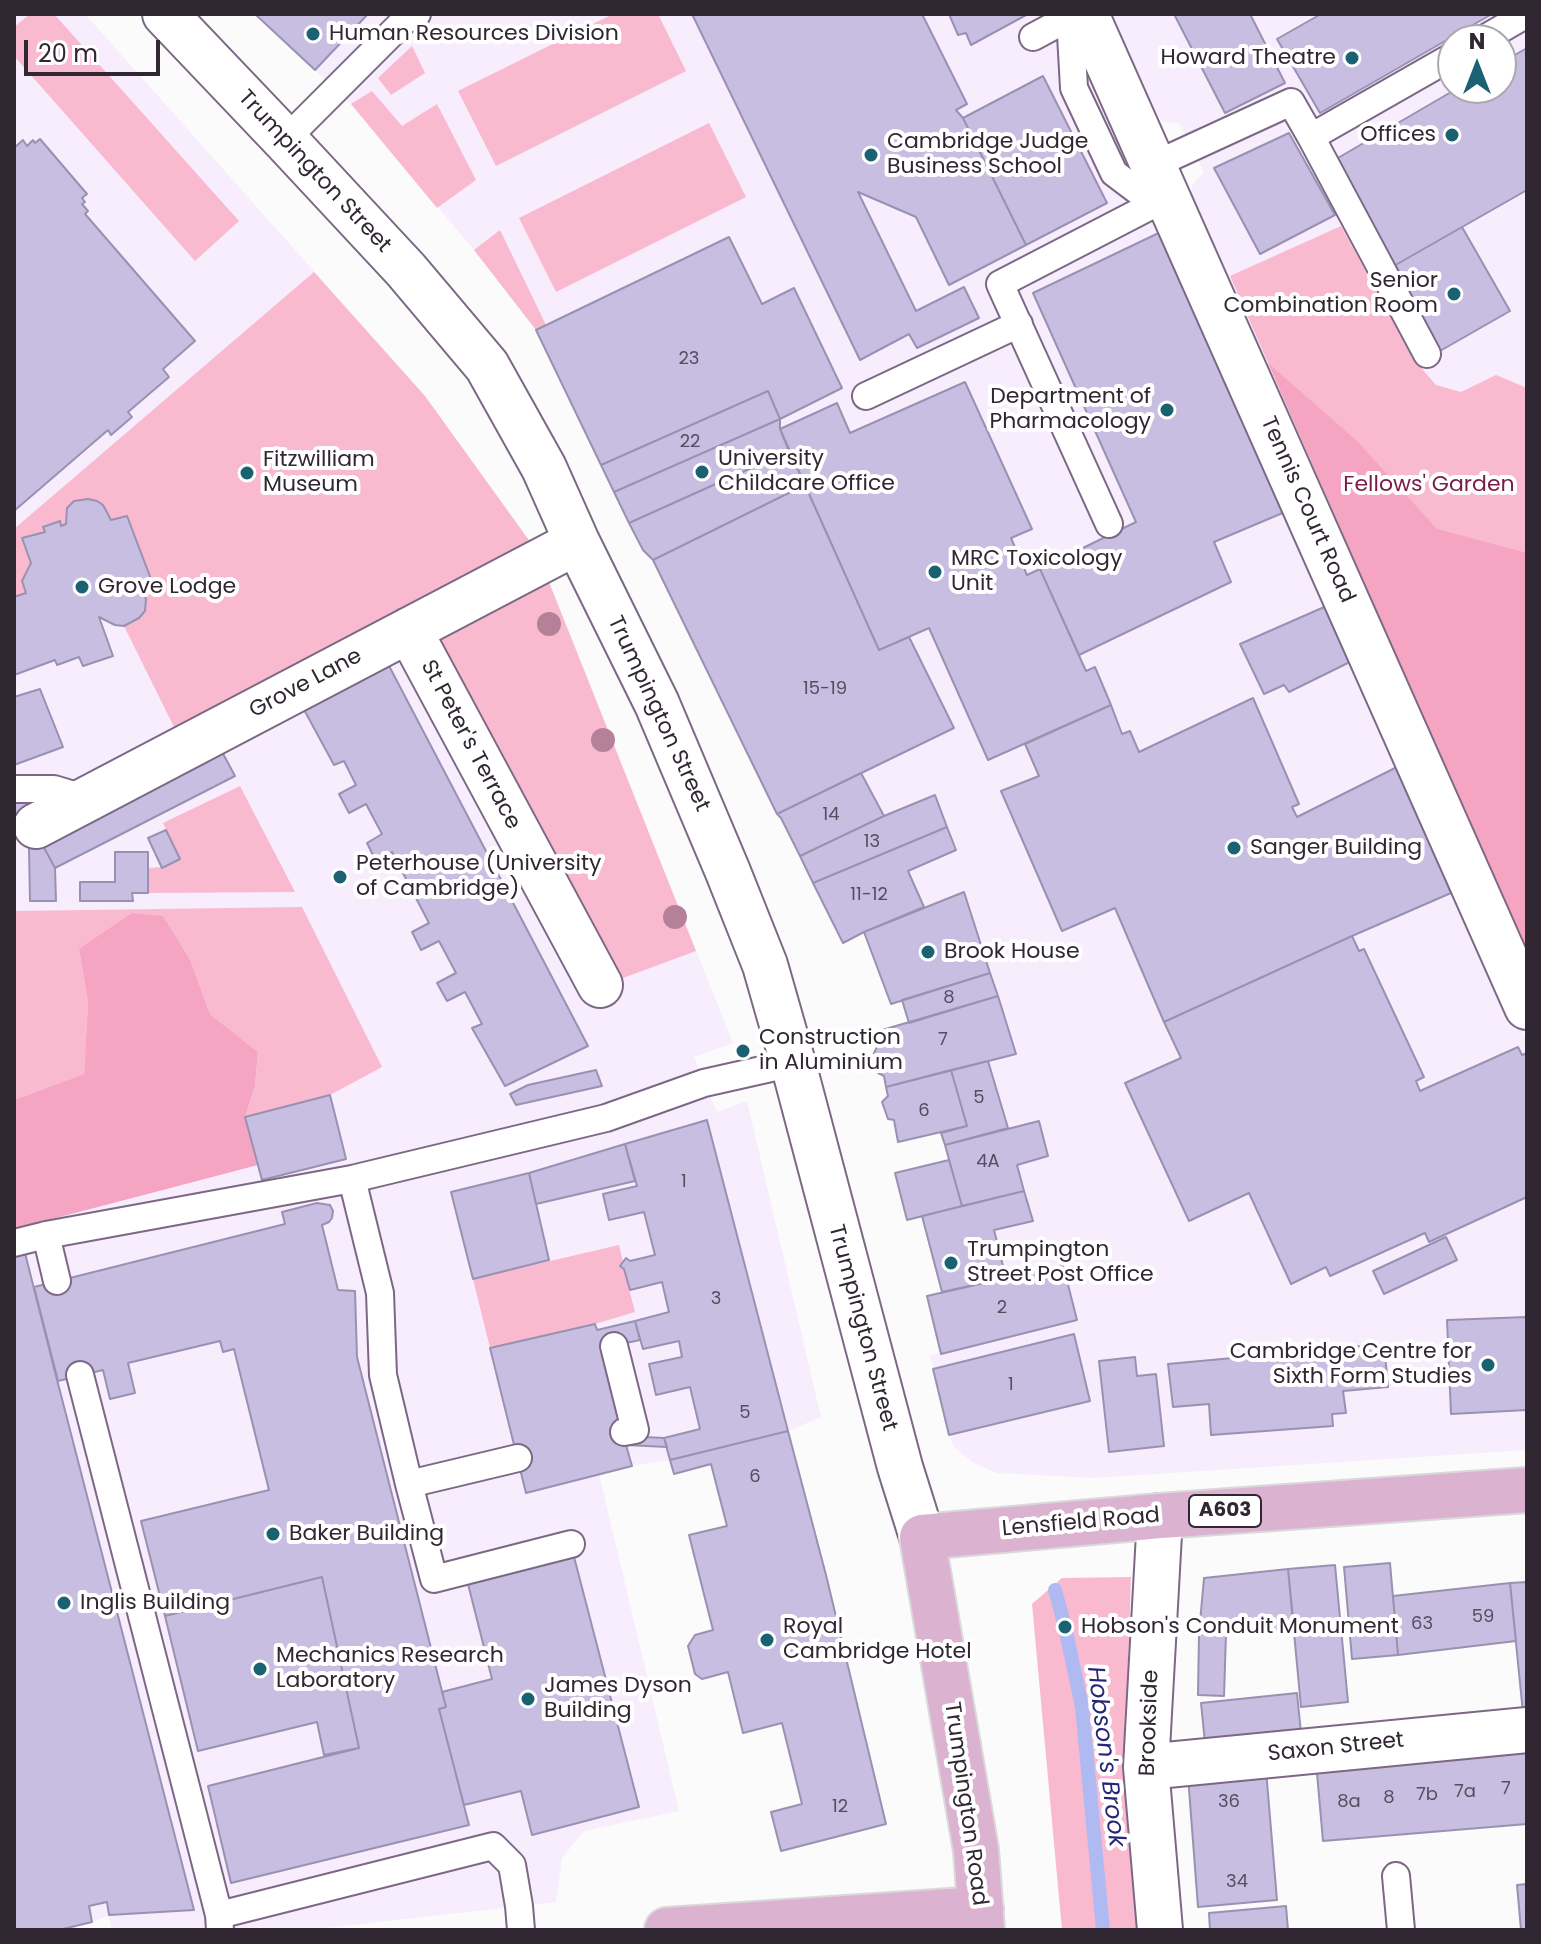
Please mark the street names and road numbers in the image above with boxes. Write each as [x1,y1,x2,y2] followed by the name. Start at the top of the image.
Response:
[232,85,396,259] street label: Trumpington Street
[1254,413,1360,607] street label: Tennis Court Road
[601,612,715,816] street label: Trumpington Street
[245,643,367,725] street label: Grove Lane
[414,656,526,834] street label: St Peter's Terrace
[822,1222,902,1434] street label: Trumpington Street
[1189,1495,1261,1527] road number: A603
[1001,1503,1161,1543] street label: Lensfield Road
[1135,1669,1165,1777] street label: Brookside
[938,1700,992,1908] street label: Trumpington Road
[1267,1728,1405,1768] street label: Saxon Street

